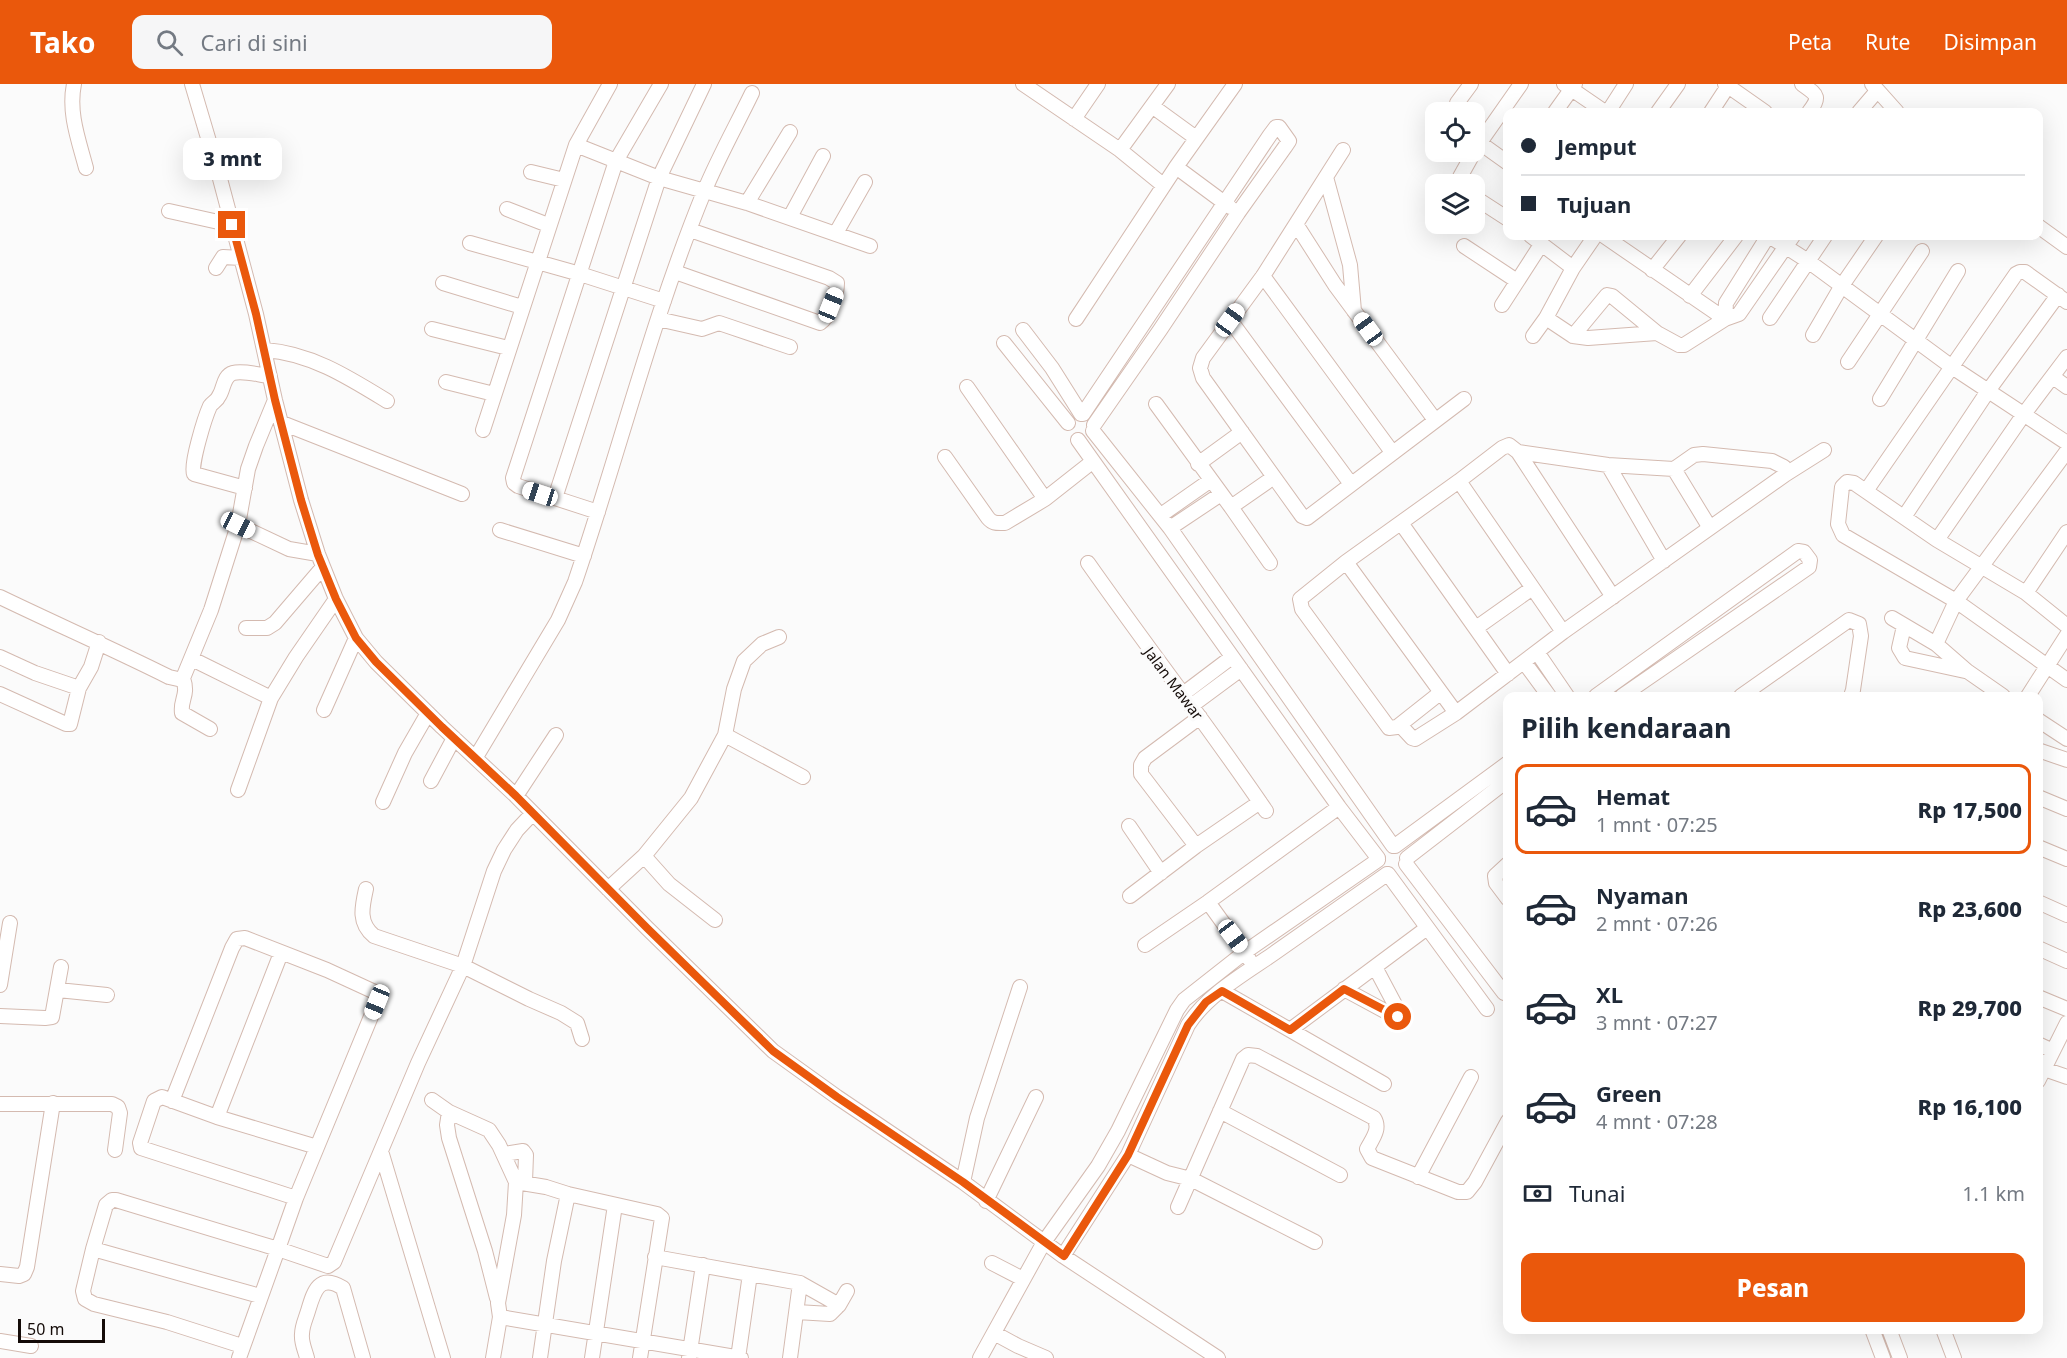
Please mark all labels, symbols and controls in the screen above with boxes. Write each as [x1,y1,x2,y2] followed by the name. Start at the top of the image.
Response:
[132,15,552,69] search box
[30,23,96,61] text: Tako
[153,26,186,59] icon: search
[201,27,308,57] text: Cari di sini
[1788,28,1832,56] text: Peta
[1865,28,1910,56] text: Rute
[1943,28,2037,56] text: Disimpan
[1425,102,1485,234] map controls
[1425,102,1485,162] button: locate
[1557,131,1637,161] text: Jemput
[182,138,282,180] callout: 3 mnt
[203,145,262,172] text: 3 mnt
[1425,174,1485,234] button: layers
[1557,189,1631,219] text: Tujuan
[218,211,245,238] route end
[816,285,846,325] car
[1212,300,1248,340] car
[1350,309,1386,349] car
[520,480,560,508] car
[218,509,258,541] car
[1139,641,1208,724] street label: Jalan Mawar
[1521,709,1732,746] text: Pilih kendaraan
[1596,781,1670,811] text: Hemat
[1524,782,1578,836] icon: car
[1918,794,2022,824] text: Rp 17,500
[1596,811,1718,838] text: 1 mnt · 07:25
[1596,880,1689,910] text: Nyaman
[1524,881,1578,935] icon: car
[1918,893,2022,923] text: Rp 23,600
[1596,910,1718,937] text: 2 mnt · 07:26
[1215,916,1251,956] car
[1596,979,1623,1009] text: XL
[1524,980,1578,1034] icon: car
[362,982,392,1022] car
[1918,992,2022,1022] text: Rp 29,700
[1384,1003,1411,1030] route start
[1596,1009,1718,1036] text: 3 mnt · 07:27
[1596,1078,1662,1108] text: Green
[1524,1079,1578,1133] icon: car
[1918,1091,2022,1121] text: Rp 16,100
[1596,1108,1718,1135] text: 4 mnt · 07:28
[1521,1177,1554,1210] icon: cash
[1569,1178,1625,1208] text: Tunai
[1962,1180,2025,1207] text: 1.1 km
[1521,1253,2025,1322] button: Pesan
[18,1316,105,1344] scale bar
[27,1318,64,1340] text: 50 m

